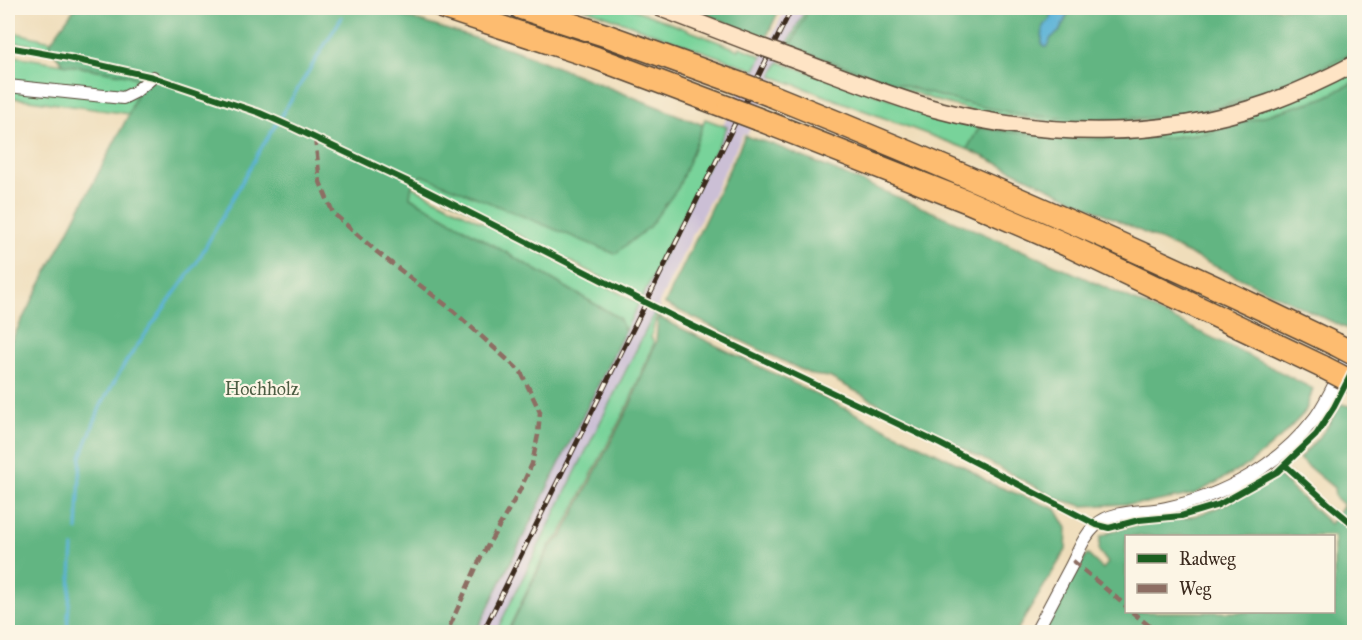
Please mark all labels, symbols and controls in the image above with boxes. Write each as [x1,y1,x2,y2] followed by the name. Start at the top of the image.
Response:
[225,378,299,400] park label: Hochholz
[1125,535,1335,613] legend
[1179,548,1236,571] text: Radweg
[1179,578,1212,601] text: Weg

